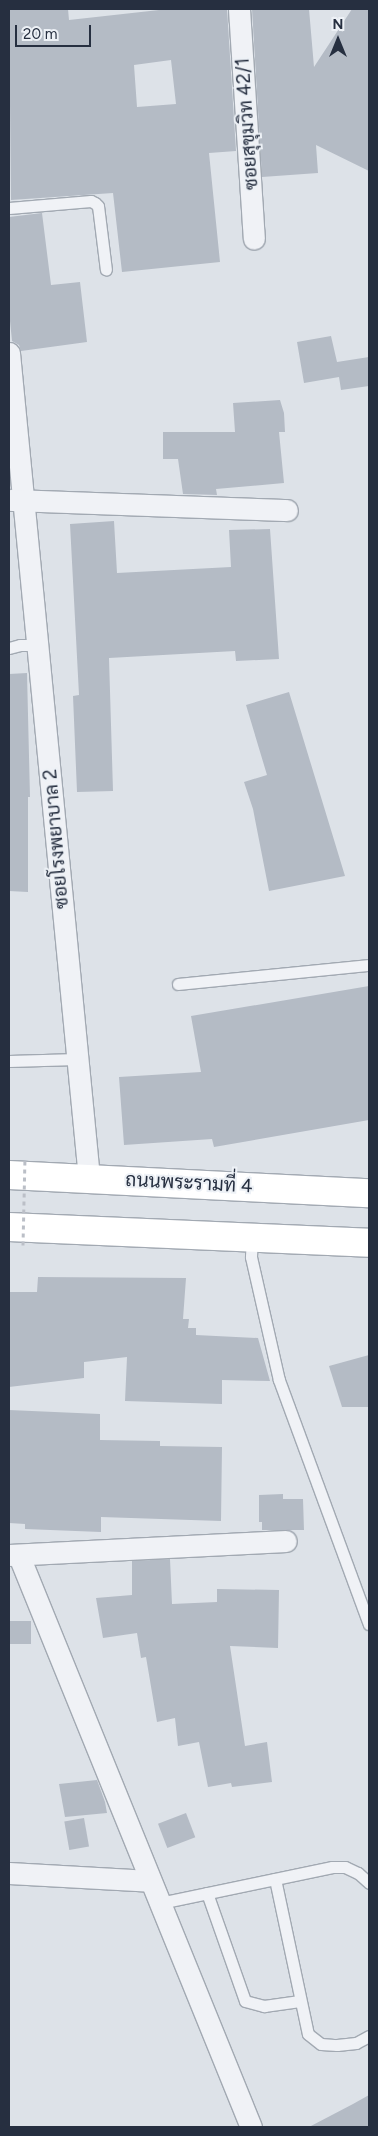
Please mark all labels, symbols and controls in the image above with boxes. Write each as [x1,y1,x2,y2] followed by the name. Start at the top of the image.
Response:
[18,15,94,47] scale bar
[313,15,363,65] north arrow
[333,16,343,33] text: N
[23,25,57,43] text: 20 m
[231,57,263,191] street label: ซอยสุขุมวิท 42/1
[39,768,73,910] street label: ซอยโรงพยาบาล 2
[125,1168,253,1198] street label: ถนนพระรามที่ 4

